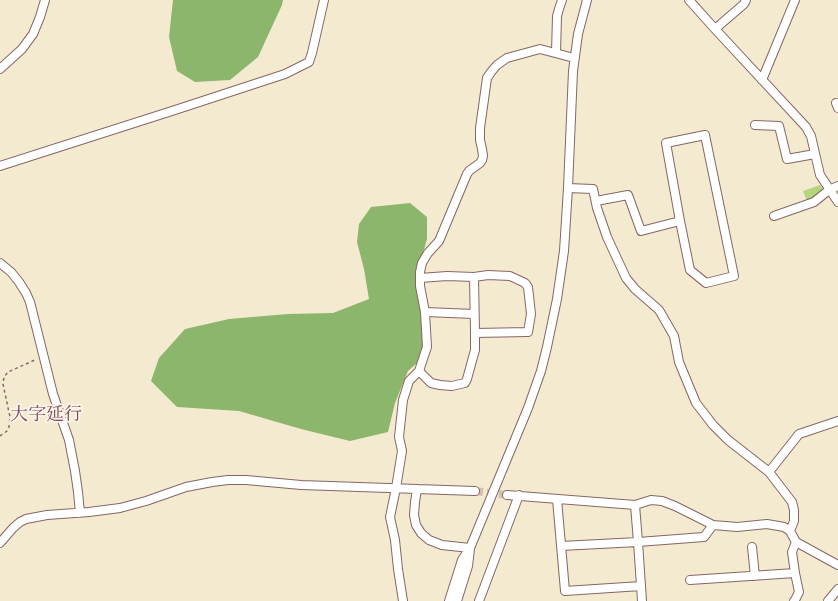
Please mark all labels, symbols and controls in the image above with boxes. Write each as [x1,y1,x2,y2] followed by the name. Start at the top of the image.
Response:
[10,404,82,426] district label: 大字延行

